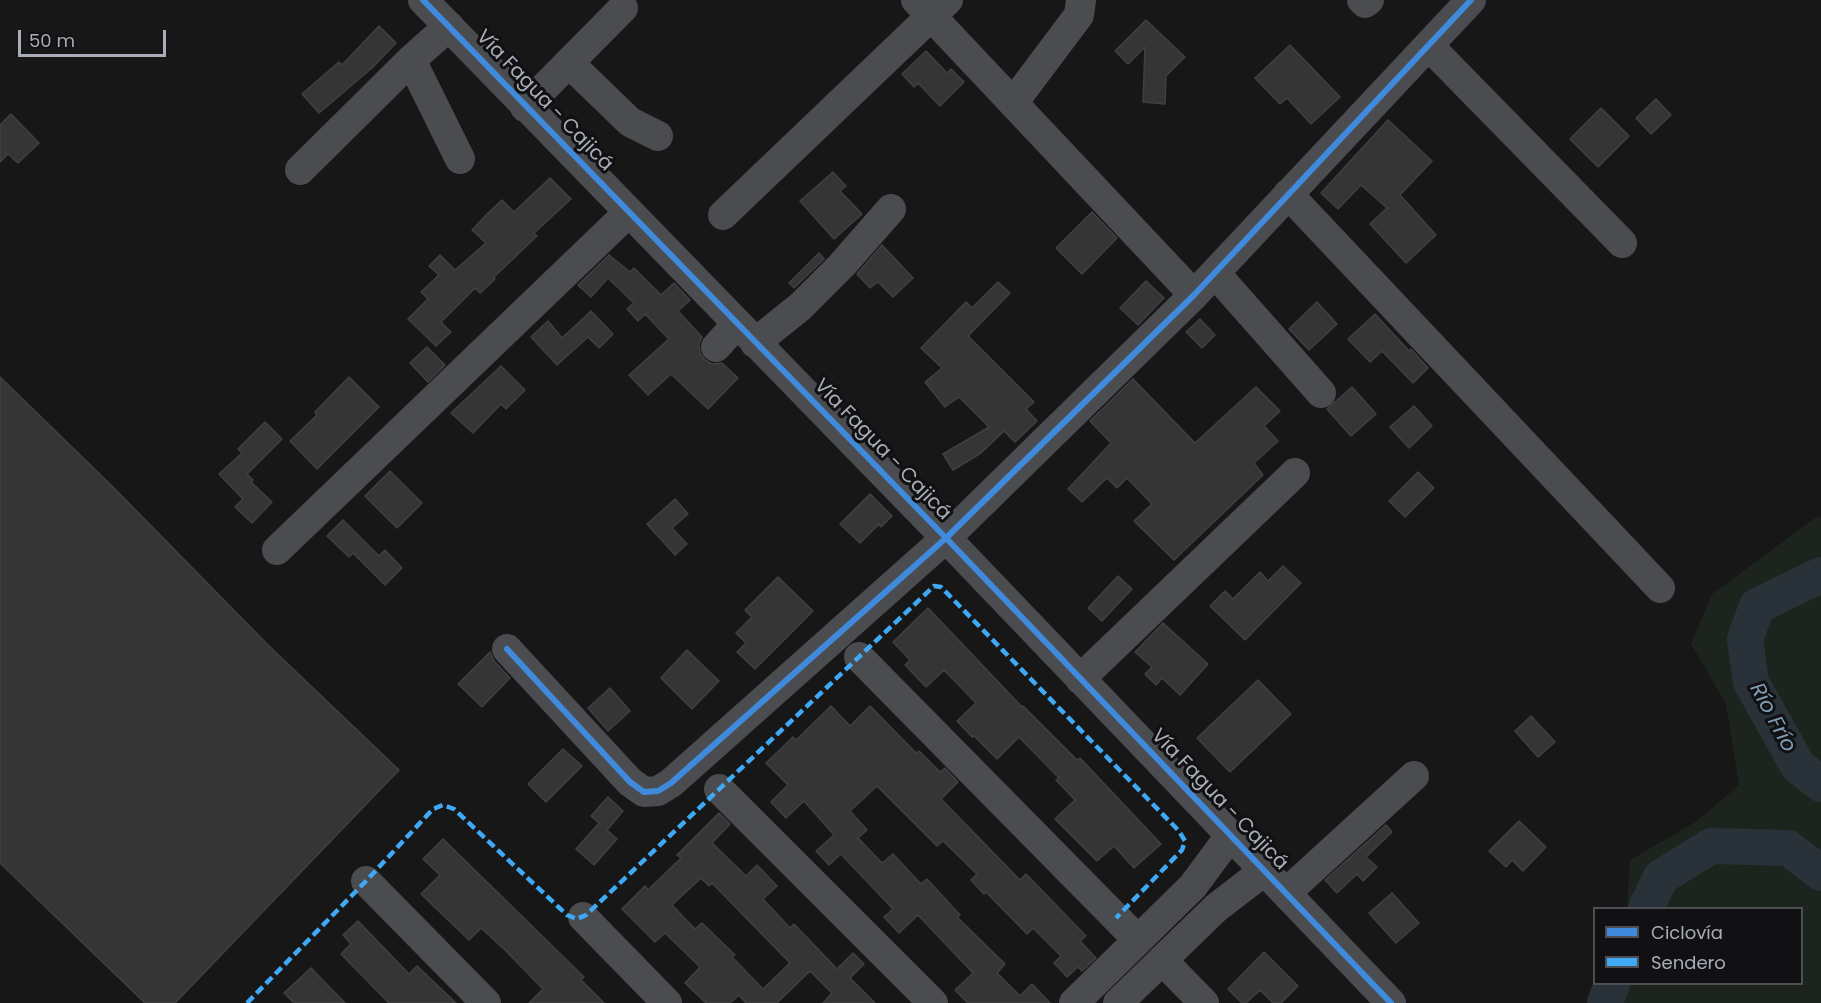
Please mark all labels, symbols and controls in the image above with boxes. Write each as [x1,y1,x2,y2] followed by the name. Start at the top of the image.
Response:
[21,18,170,56] scale bar
[470,25,618,177] street label: Vía Fagua - Cajicá
[29,28,75,53] text: 50 m
[808,374,956,526] street label: Vía Fagua - Cajicá
[1743,679,1801,757] water label: Río Frío
[1145,724,1293,876] street label: Vía Fagua - Cajicá
[1593,907,1803,985] legend
[1651,920,1723,945] text: Ciclovía
[1651,950,1726,975] text: Sendero

